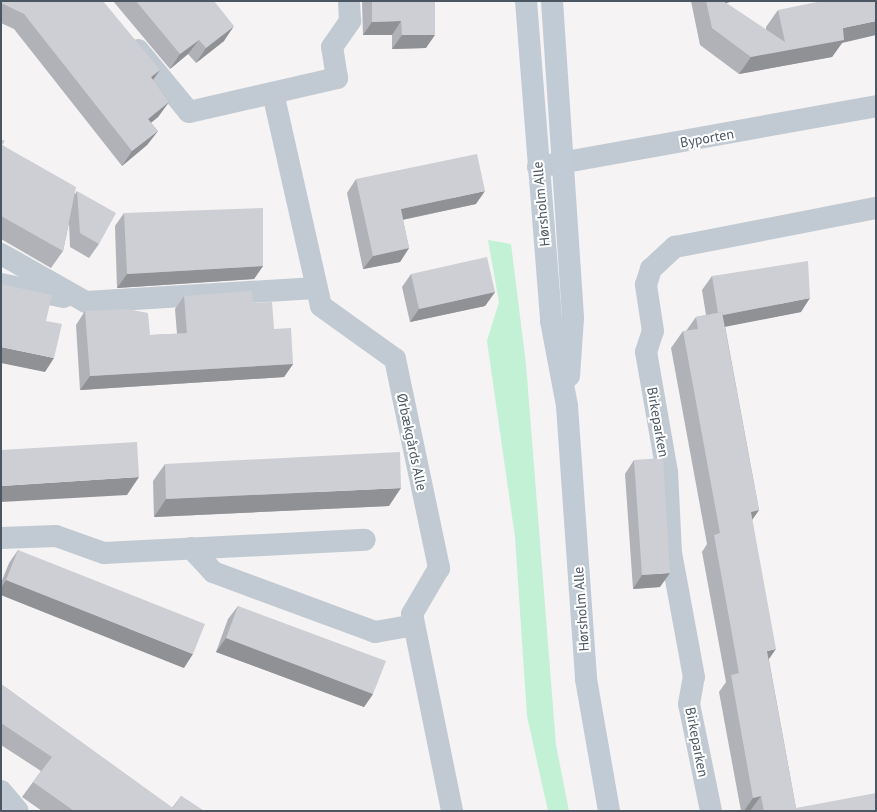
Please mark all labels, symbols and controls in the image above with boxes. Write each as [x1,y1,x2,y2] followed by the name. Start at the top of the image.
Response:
[679,125,735,151] street label: Byporten
[529,161,553,247] street label: Hørsholm Alle
[644,386,672,458] street label: Birkeparken
[393,392,431,492] street label: Ørbækgårds Alle
[570,566,592,652] street label: Hørsholm Alle
[682,706,712,778] street label: Birkeparken

